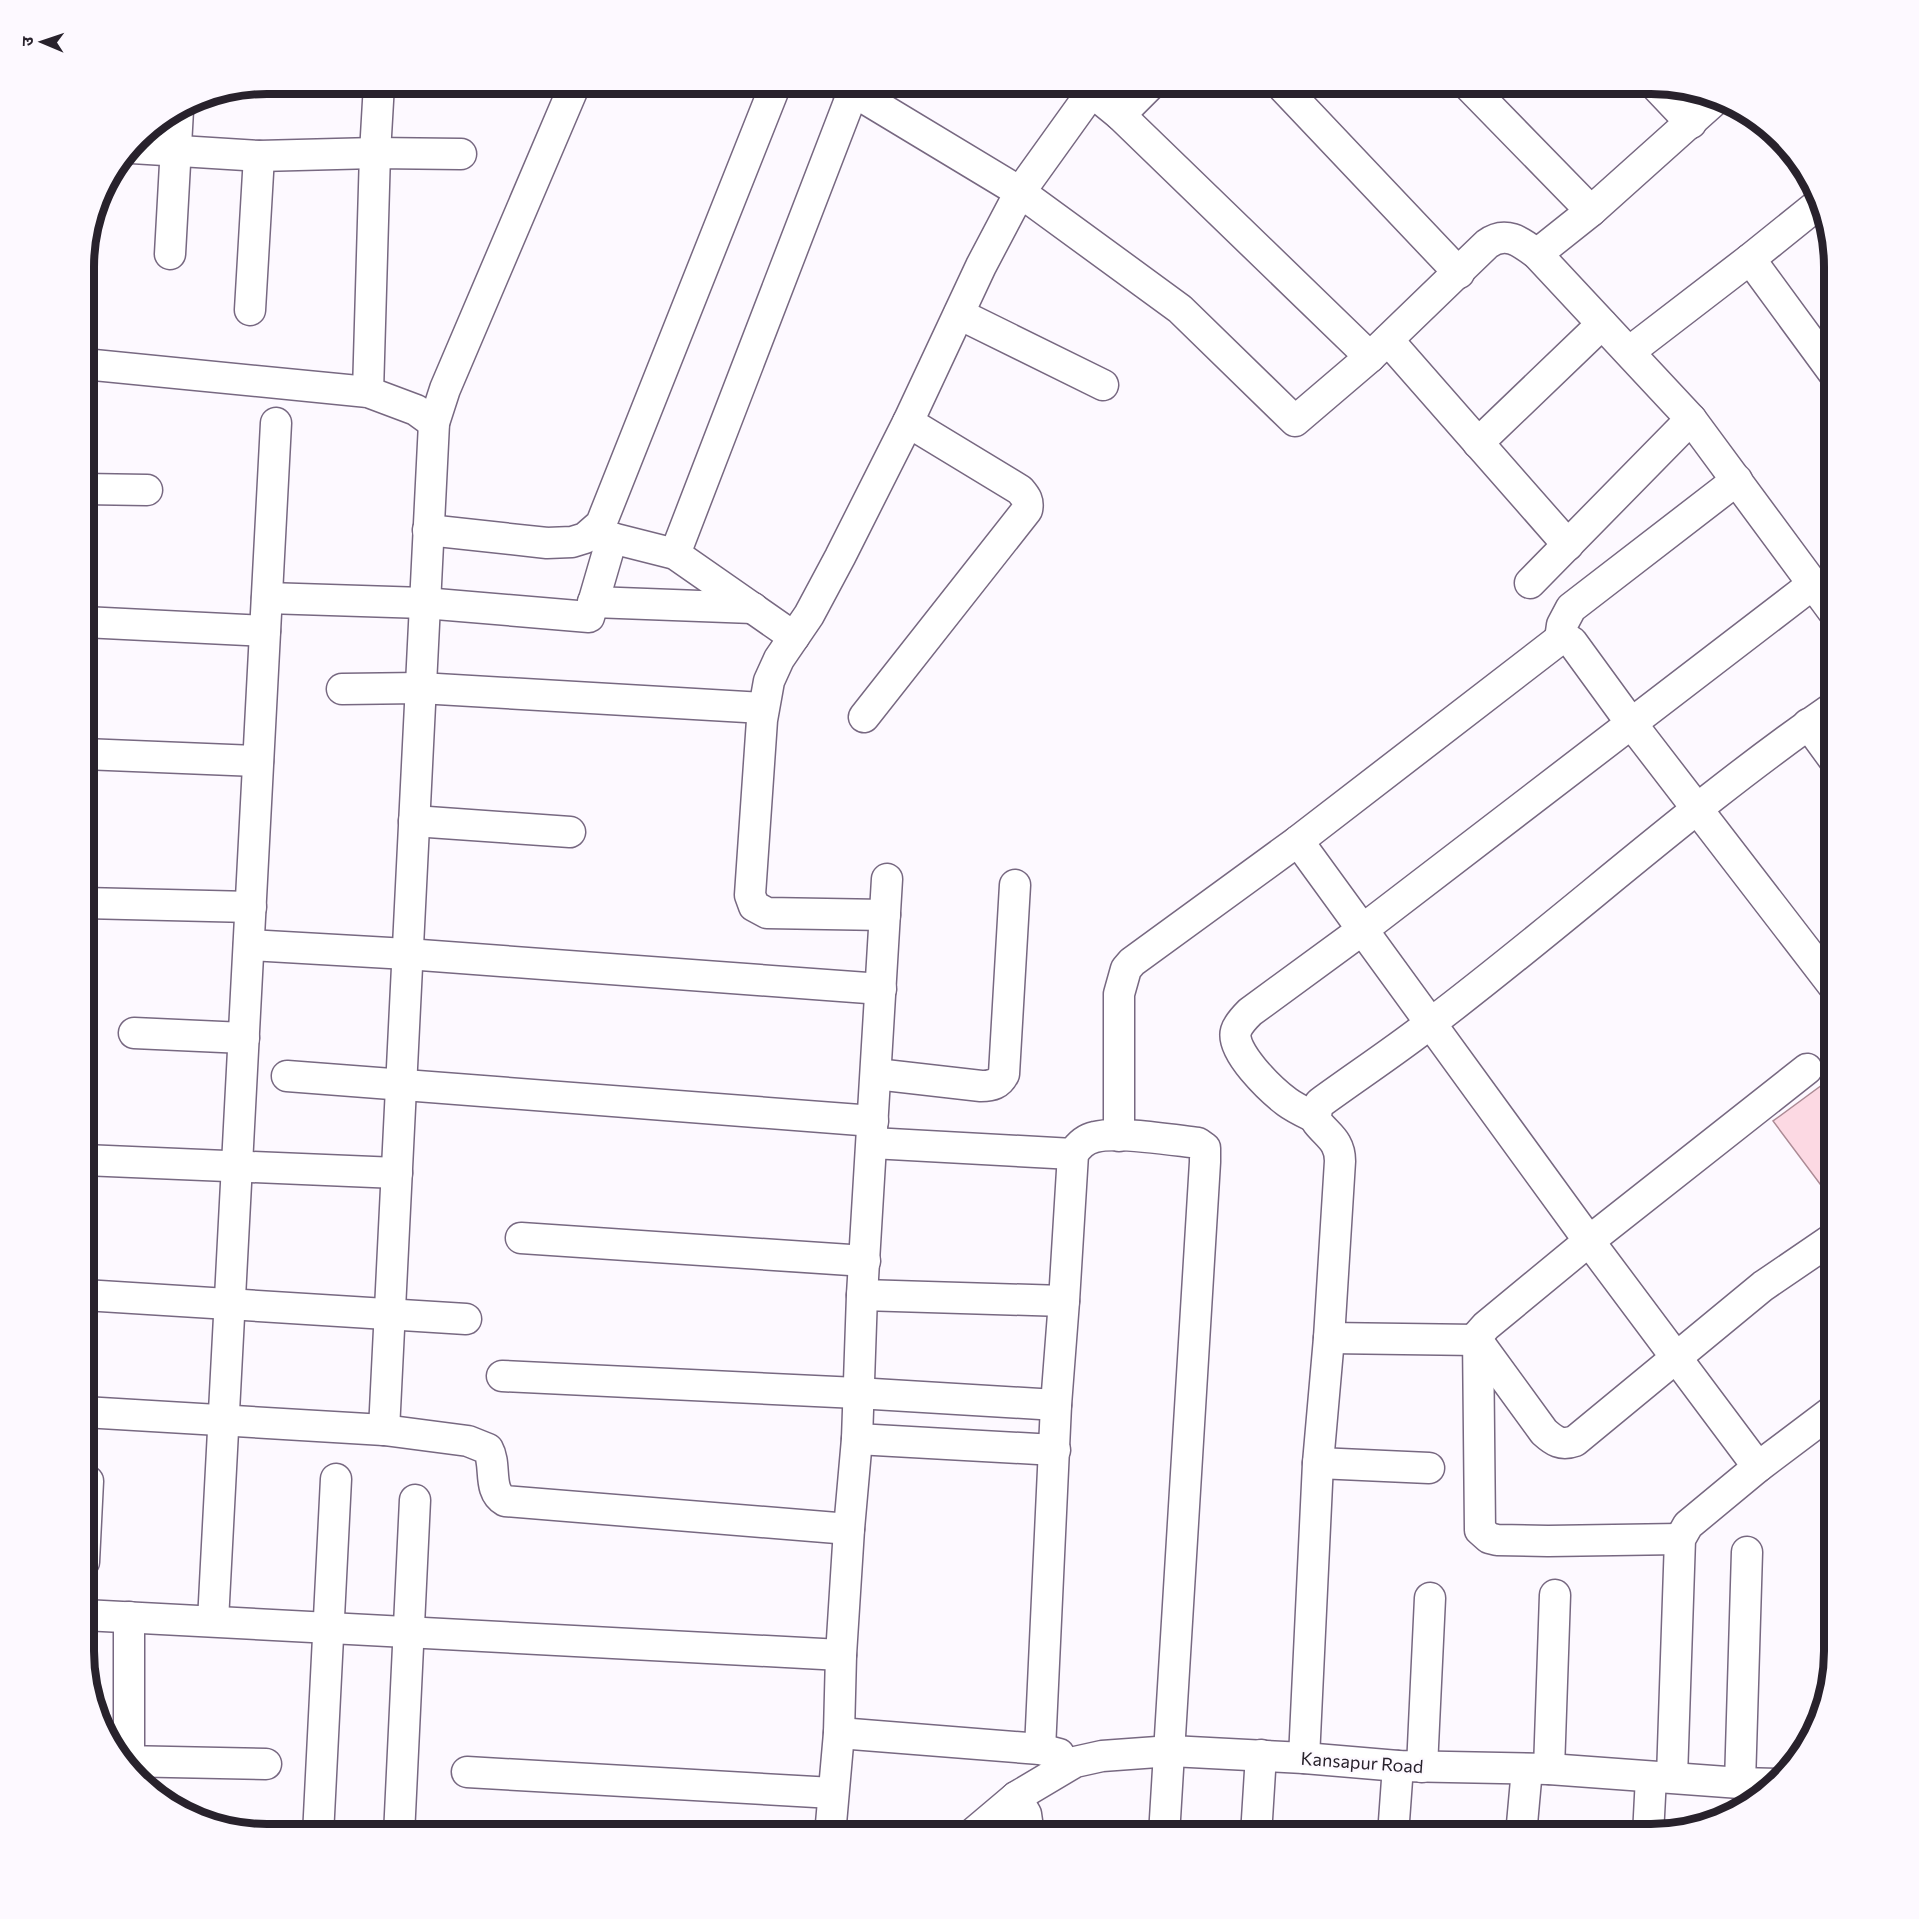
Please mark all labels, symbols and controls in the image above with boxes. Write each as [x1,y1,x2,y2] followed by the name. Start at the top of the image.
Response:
[12,12,72,72] north arrow
[17,36,36,46] text: उ
[1300,1747,1424,1777] street label: Kansapur Road

